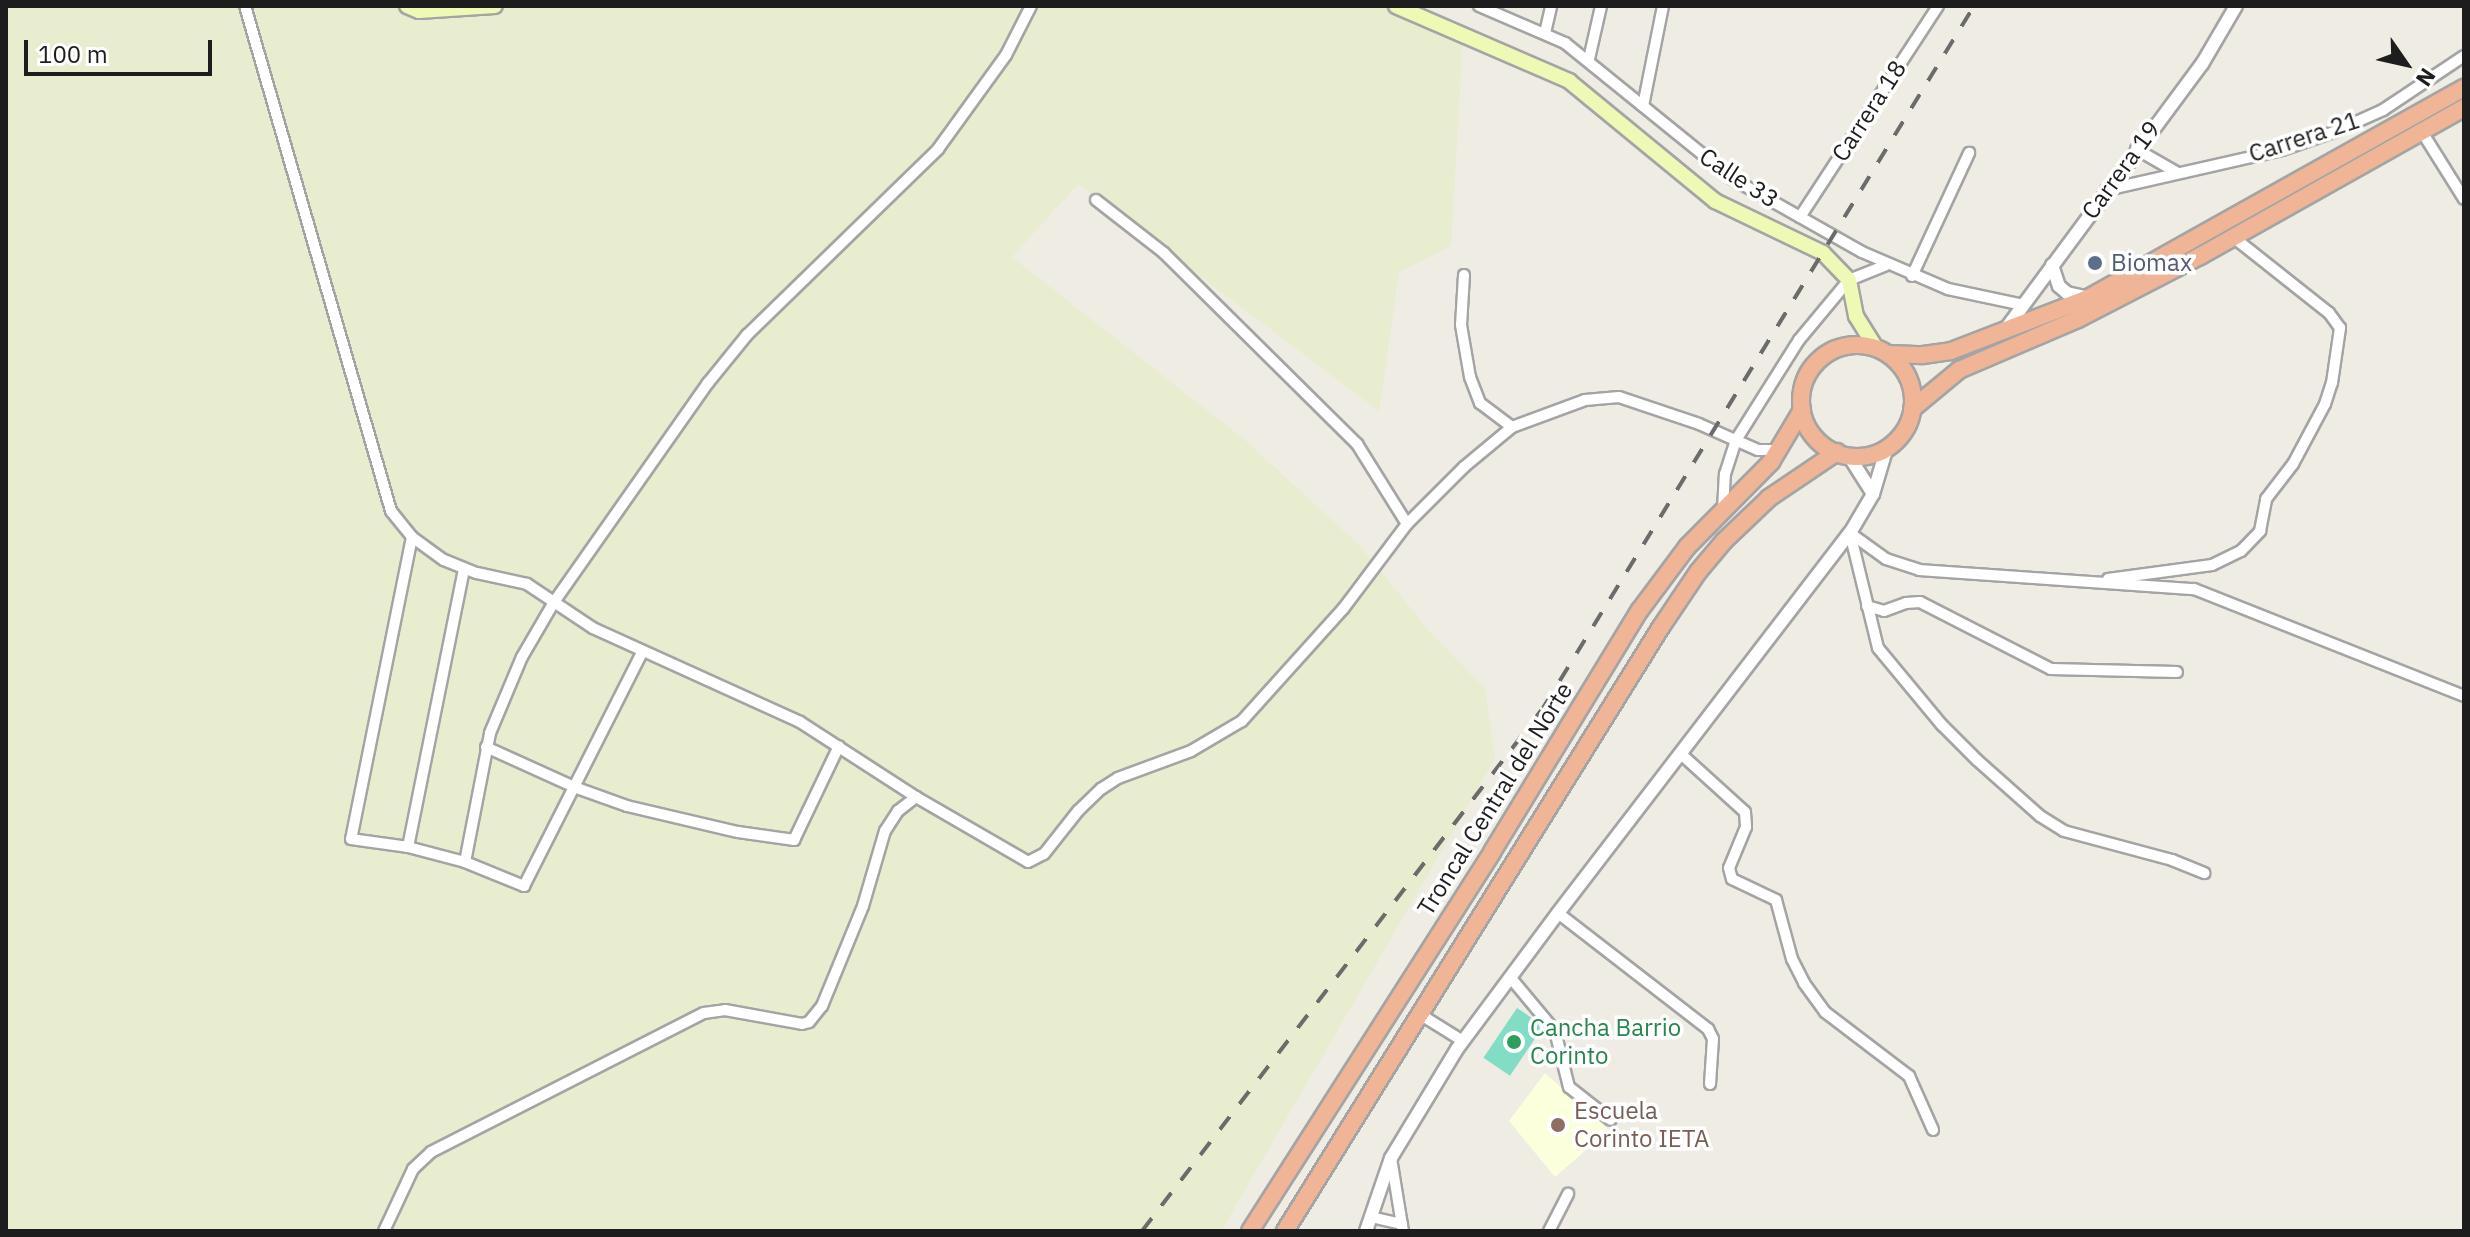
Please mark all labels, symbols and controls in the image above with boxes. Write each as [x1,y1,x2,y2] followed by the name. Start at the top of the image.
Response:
[28,24,216,74] scale bar
[2366,24,2446,104] north arrow
[38,38,108,70] text: 100 m
[1826,55,1912,167] street label: Carrera 18
[2410,63,2443,92] text: N
[2245,106,2363,168] street label: Carrera 21
[2076,115,2166,225] street label: Carrera 19
[1694,142,1784,214] street label: Calle 33
[2111,249,2192,277] place label: Biomax
[2086,254,2104,272] marker: Biomax
[1411,677,1579,921] street label: Troncal Central del Norte
[1530,1014,1681,1070] place label: Cancha Barrio Corinto
[1505,1033,1523,1051] marker: Cancha Barrio Corinto
[1574,1097,1709,1153] place label: Escuela Corinto IETA
[1549,1116,1567,1134] marker: Escuela Corinto IETA

